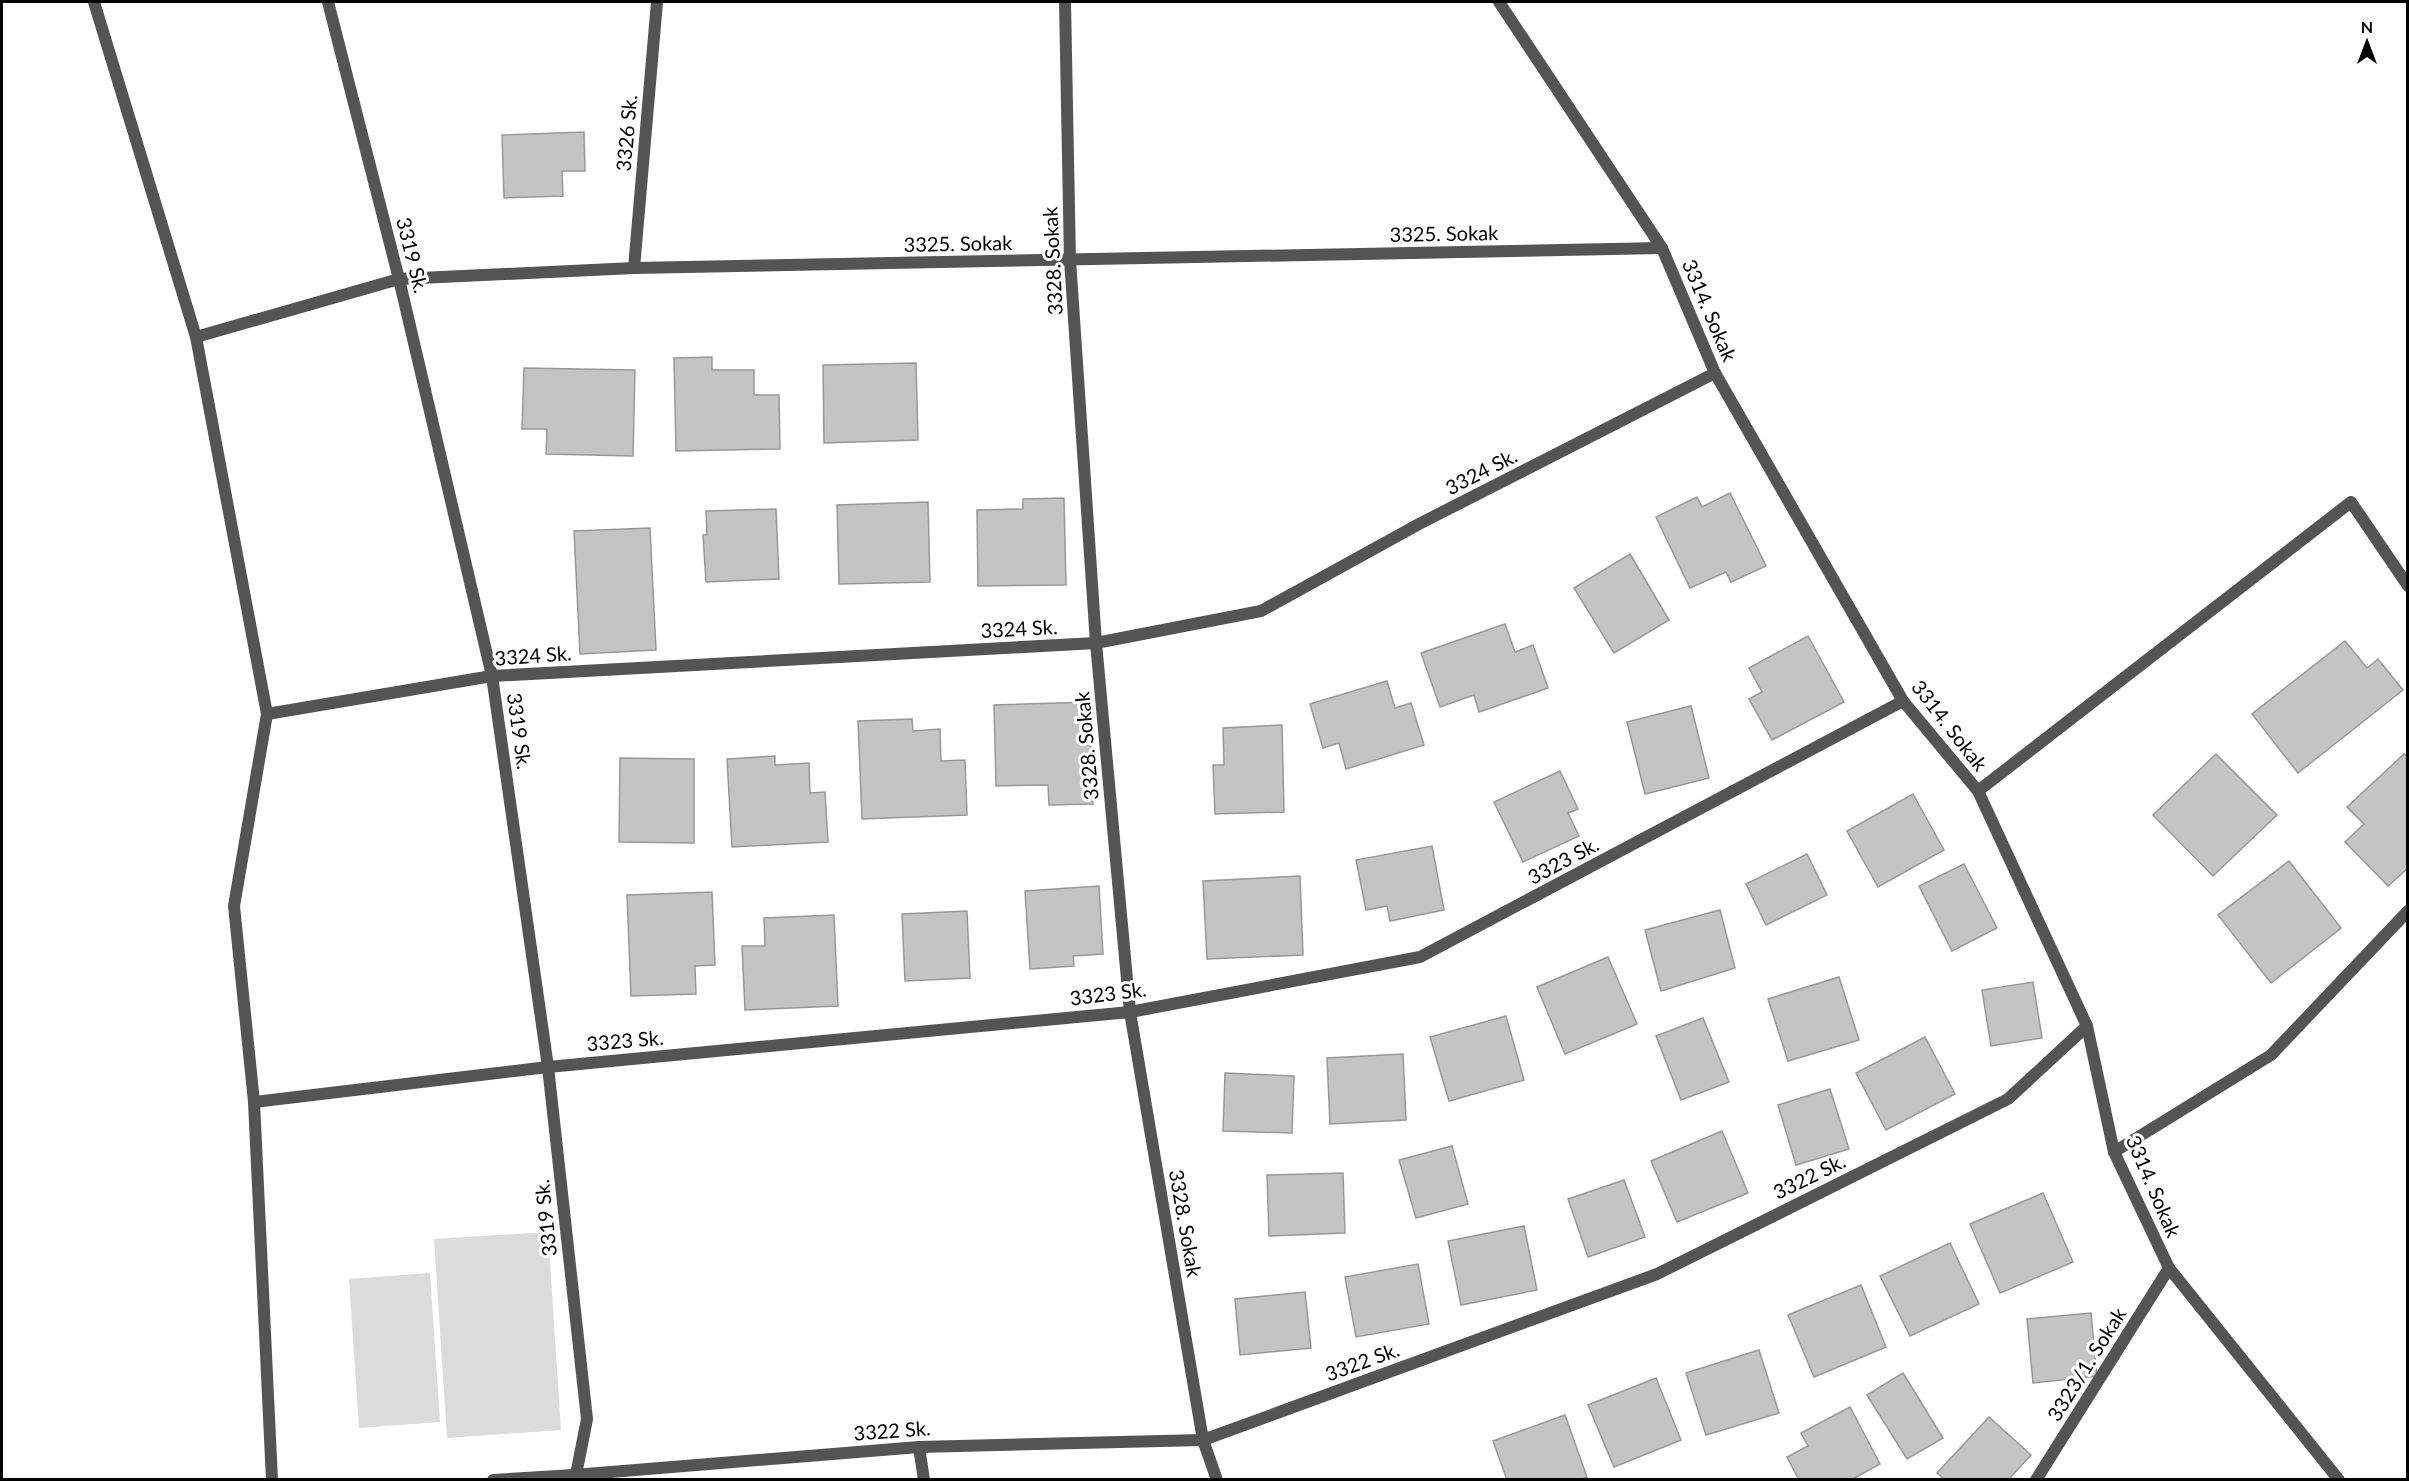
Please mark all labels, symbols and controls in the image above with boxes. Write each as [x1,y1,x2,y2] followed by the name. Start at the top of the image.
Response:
[2337,12,2397,72] north arrow
[2361,17,2373,36] text: N
[611,94,641,172] street label: 3326 Sk.
[1037,205,1067,316] street label: 3328. Sokak
[392,215,434,295] street label: 3319 Sk.
[1389,220,1499,246] street label: 3325. Sokak
[903,230,1013,256] street label: 3325. Sokak
[1678,255,1743,365] street label: 3314. Sokak
[1441,443,1521,499] street label: 3324 Sk.
[980,614,1058,642] street label: 3324 Sk.
[494,640,572,670] street label: 3324 Sk.
[1907,675,1993,776] street label: 3314. Sokak
[1069,690,1103,801] street label: 3328. Sokak
[503,691,537,771] street label: 3319 Sk.
[1523,831,1603,889] street label: 3323 Sk.
[1068,976,1148,1010] street label: 3323 Sk.
[586,1025,664,1055] street label: 3323 Sk.
[2122,1131,2187,1241] street label: 3314. Sokak
[1769,1148,1849,1204] street label: 3322 Sk.
[1165,1167,1207,1279] street label: 3328. Sokak
[529,1178,561,1258] street label: 3319 Sk.
[2042,1302,2131,1425] street label: 3323/1. Sokak
[1322,1337,1402,1385] street label: 3322 Sk.
[853,1415,931,1445] street label: 3322 Sk.

